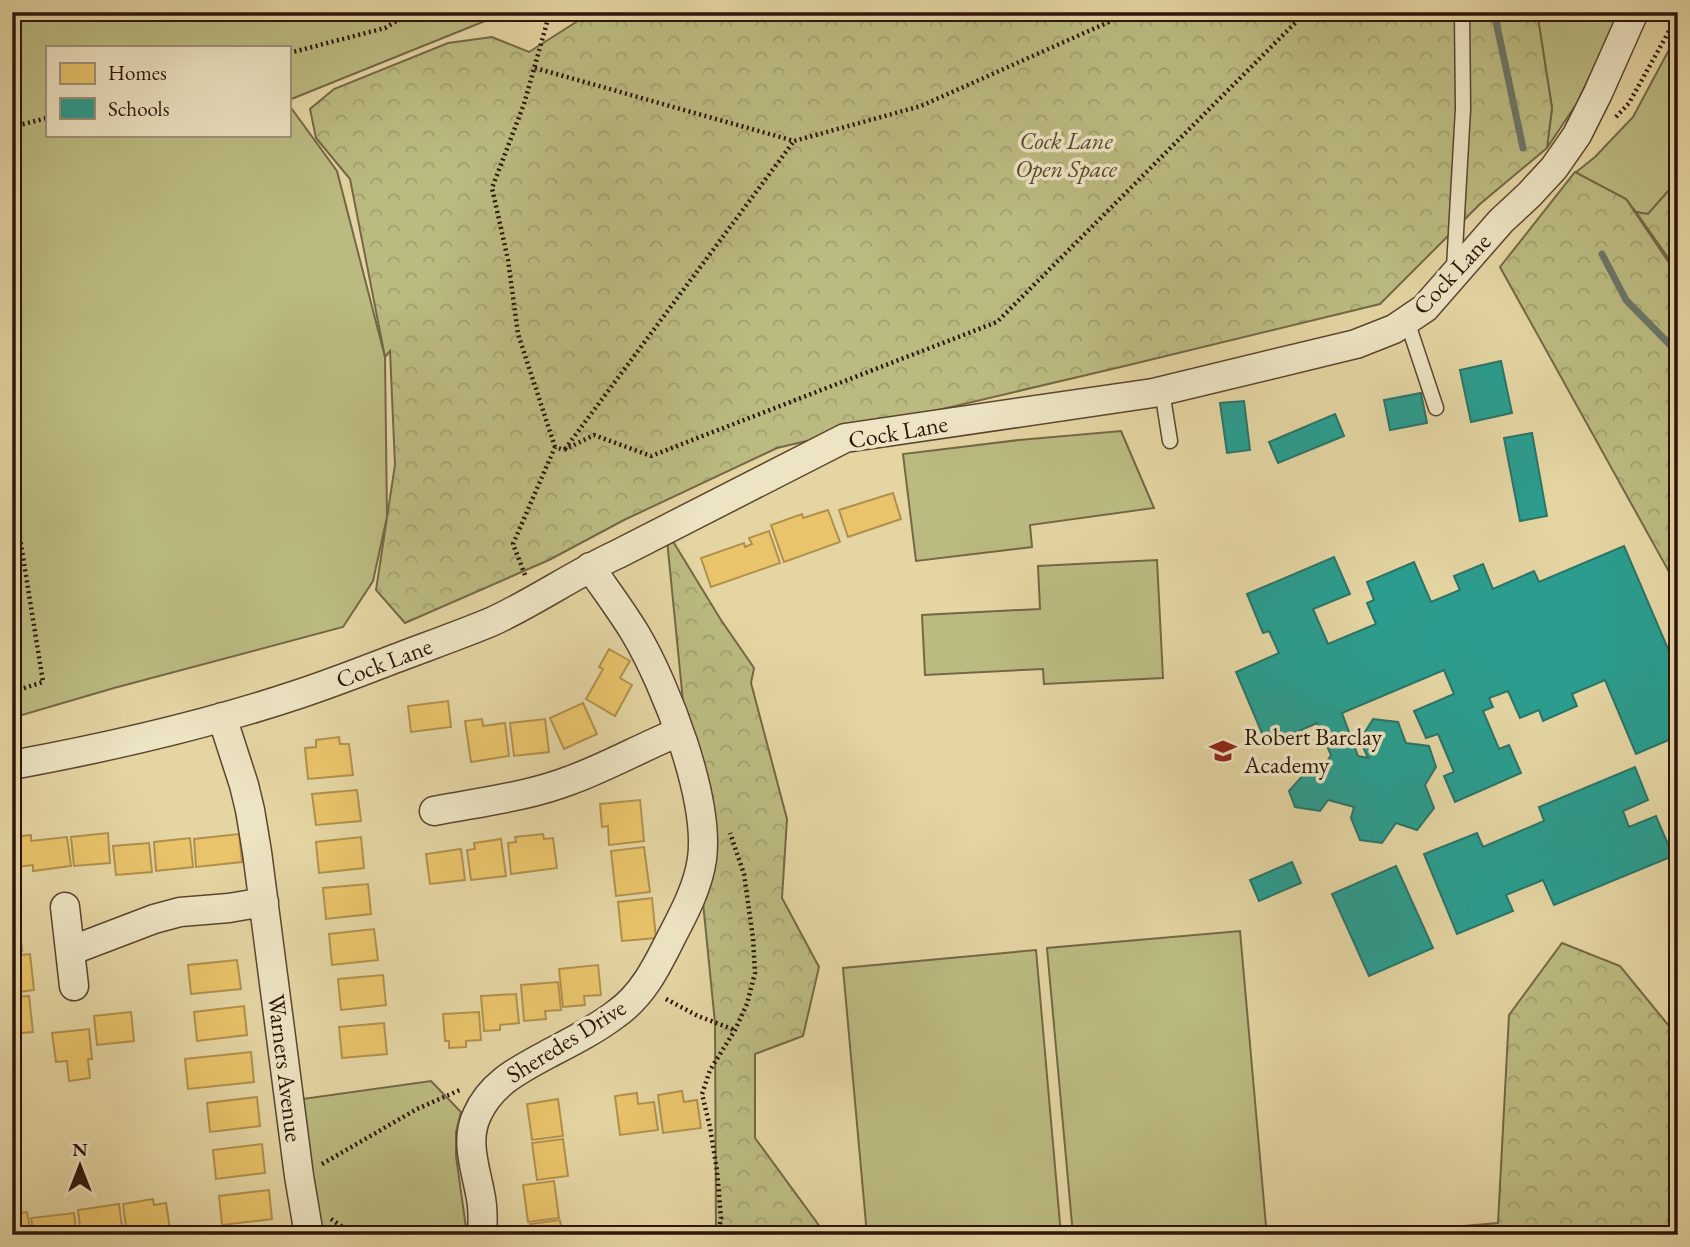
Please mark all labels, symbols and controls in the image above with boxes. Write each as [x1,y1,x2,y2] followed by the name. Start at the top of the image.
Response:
[46,46,290,136] legend
[108,59,167,86] text: Homes
[108,95,170,122] text: Schools
[1015,125,1118,184] park label: Cock Lane Open Space
[1406,226,1497,321] street label: Cock Lane
[846,408,950,455] street label: Cock Lane
[331,630,436,695] street label: Cock Lane
[1243,721,1383,780] place label: Robert Barclay Academy
[1208,736,1238,766] school or university icon: Robert Barclay Academy
[261,992,310,1144] street label: Warners Avenue
[500,992,631,1090] street label: Sheredes Drive
[46,1132,116,1202] north arrow
[72,1137,88,1162] text: N

